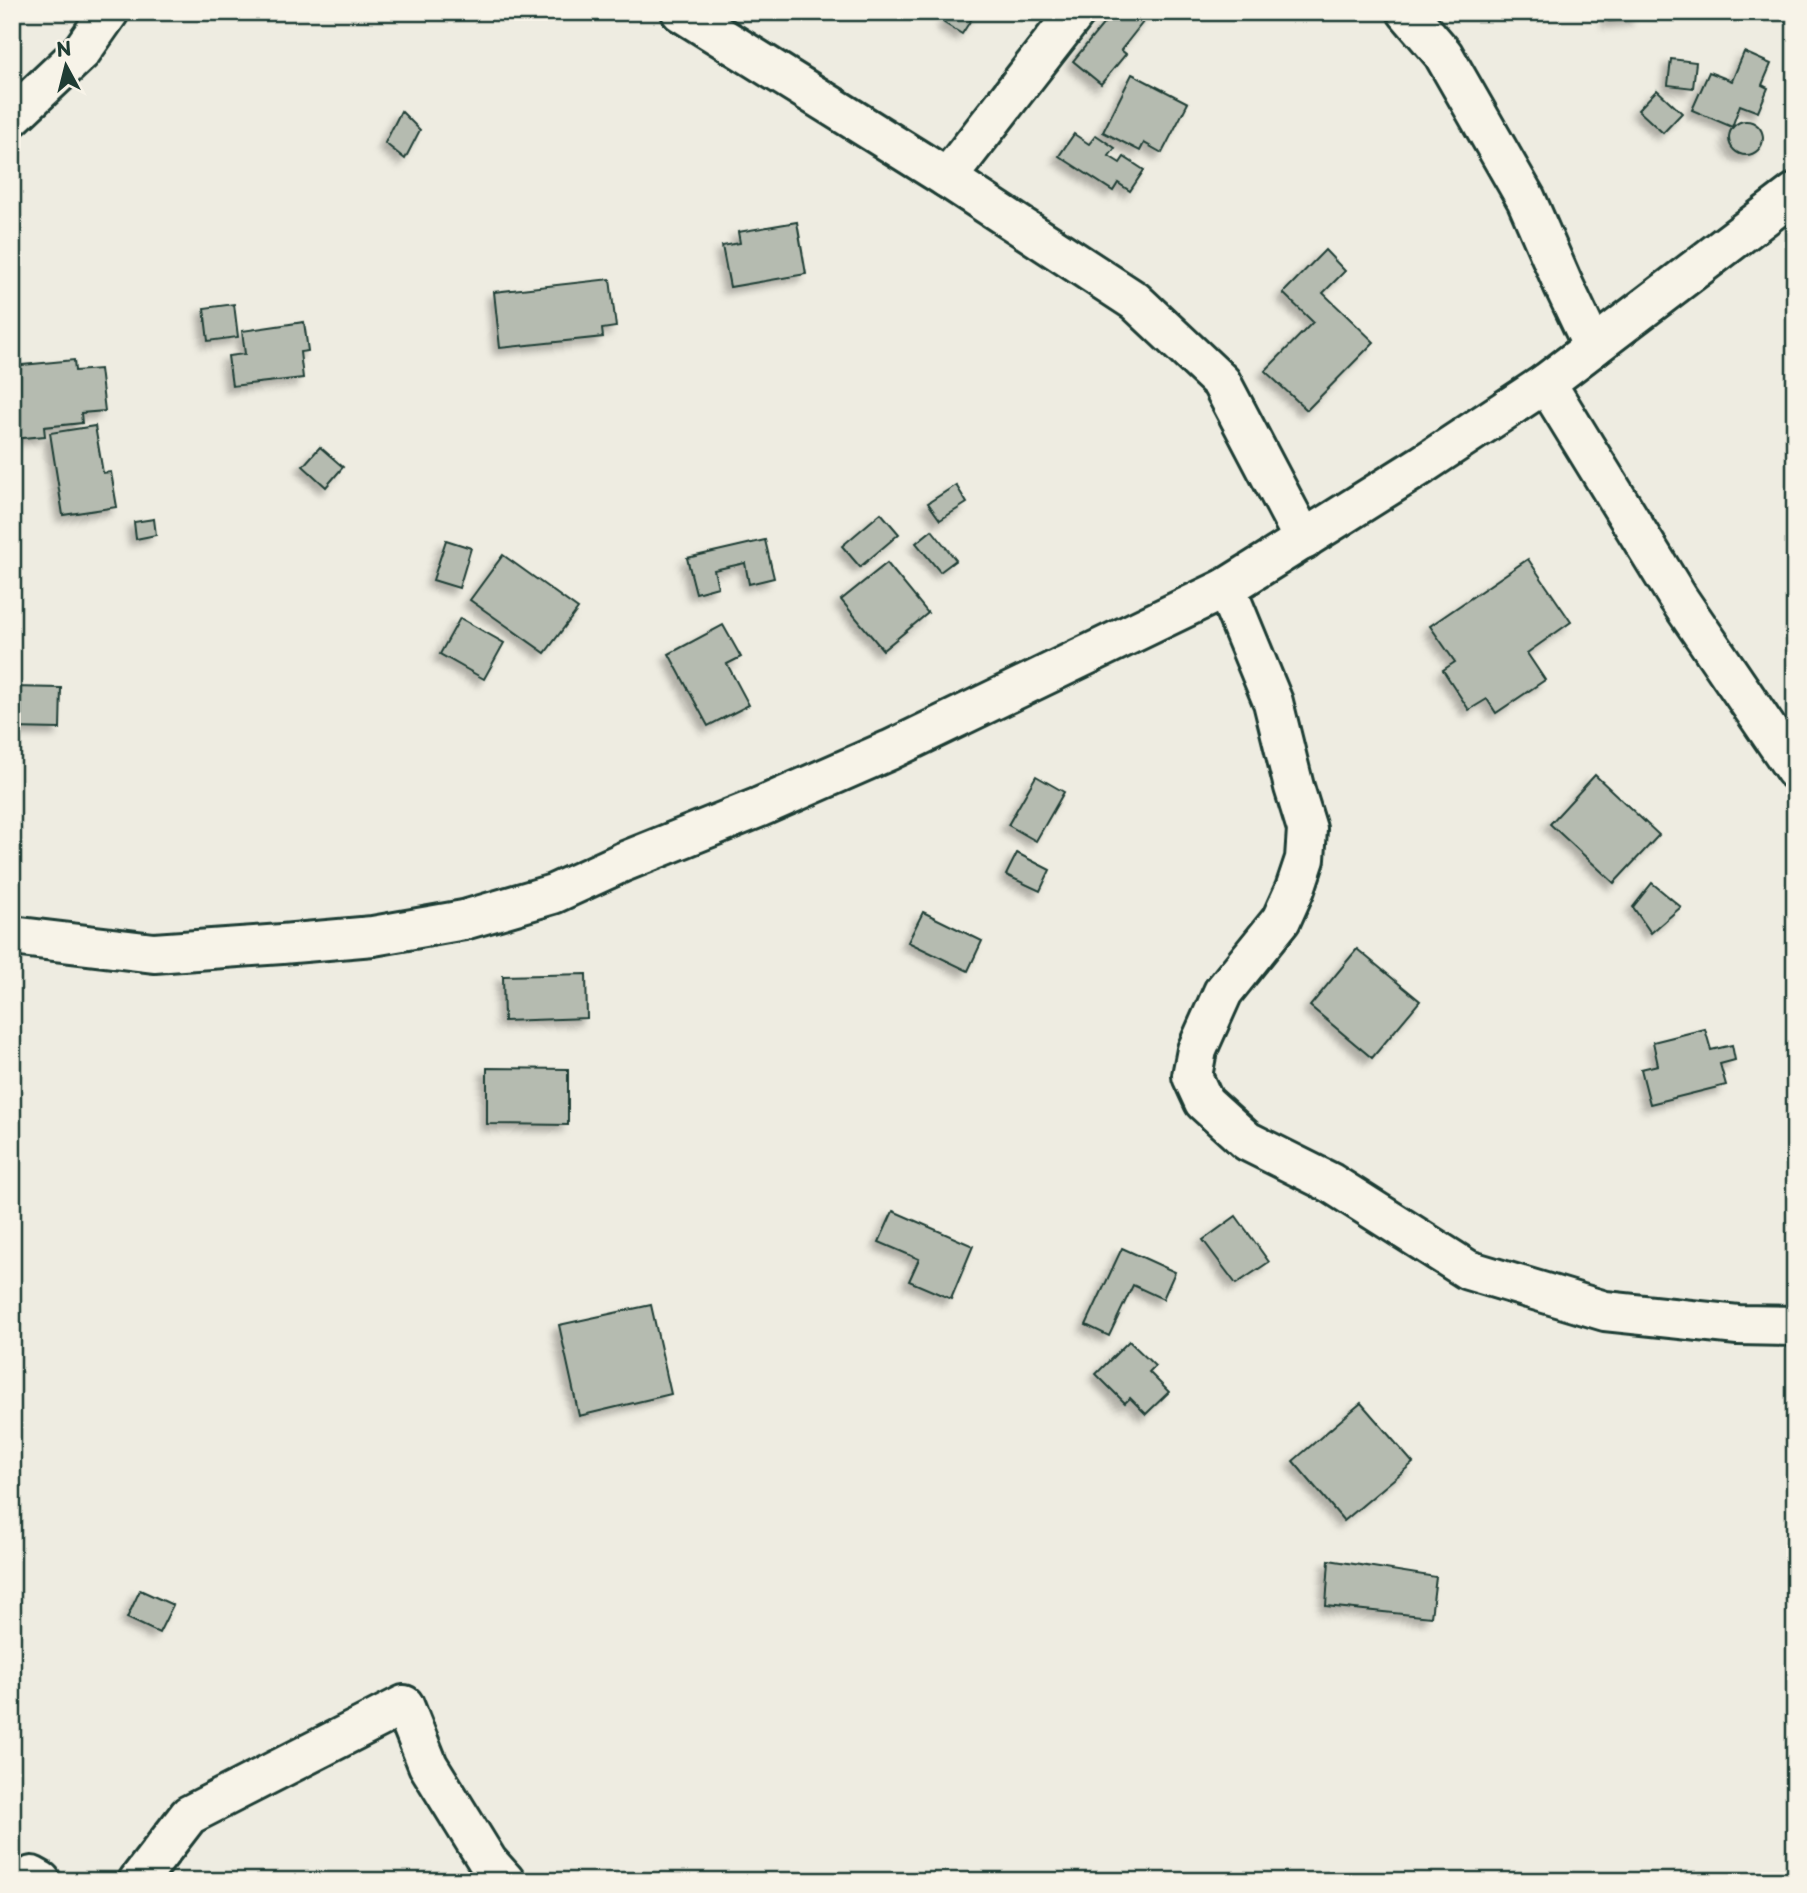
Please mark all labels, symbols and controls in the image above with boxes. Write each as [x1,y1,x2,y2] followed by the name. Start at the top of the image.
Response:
[32,32,102,102] north arrow
[55,33,73,63] text: N

